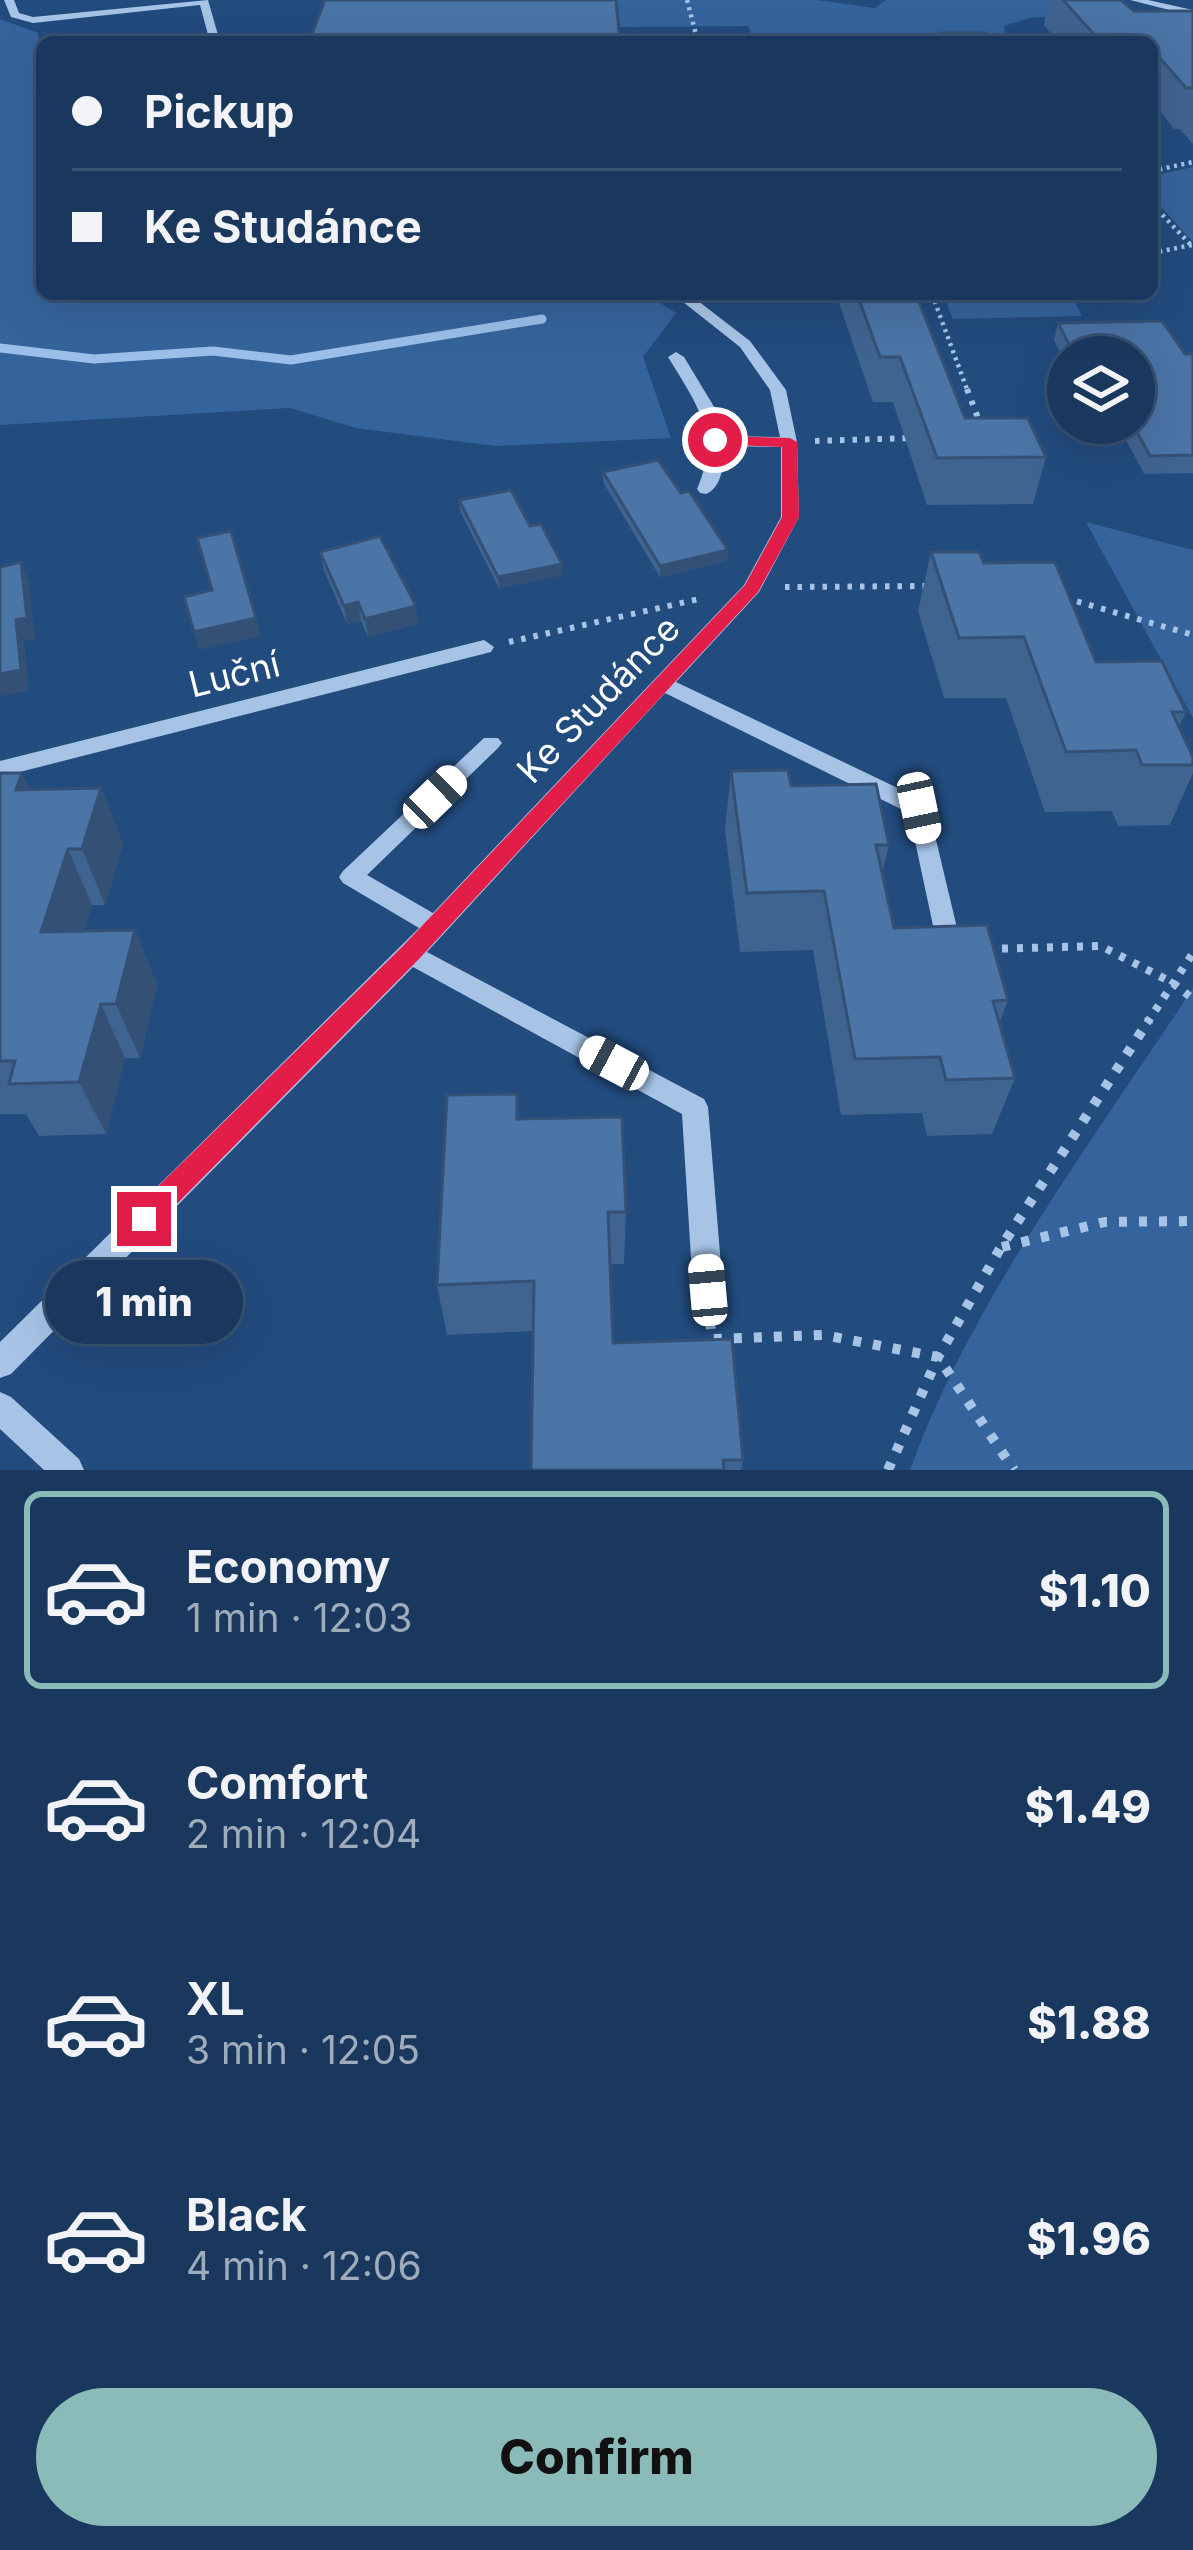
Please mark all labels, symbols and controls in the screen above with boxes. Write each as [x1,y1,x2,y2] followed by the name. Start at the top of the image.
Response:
[144,84,294,139] text: Pickup
[144,199,422,254] text: Ke Studánce
[1047,336,1155,444] map controls
[1047,336,1155,444] button: layers
[688,413,742,467] route start
[507,606,689,792] street label: Ke Studánce
[184,641,284,706] street label: Luční
[397,759,473,835] car
[894,769,944,847] car
[574,1030,654,1096] car
[117,1192,171,1246] route end
[687,1253,729,1327] car
[45,1261,243,1345] callout: 1 min
[95,1278,193,1325] text: 1 min
[42,1536,150,1644] icon: car
[186,1539,390,1594] text: Economy
[1039,1563,1151,1618] text: $1.10
[186,1594,412,1641] text: 1 min · 12:03
[42,1752,150,1860] icon: car
[186,1755,368,1810] text: Comfort
[1025,1779,1151,1834] text: $1.49
[186,1810,421,1857] text: 2 min · 12:04
[42,1968,150,2076] icon: car
[186,1971,245,2026] text: XL
[1027,1995,1151,2050] text: $1.88
[186,2026,420,2073] text: 3 min · 12:05
[42,2184,150,2292] icon: car
[186,2187,307,2242] text: Black
[1027,2211,1151,2266] text: $1.96
[186,2242,422,2289] text: 4 min · 12:06
[36,2388,1157,2526] button: Confirm

